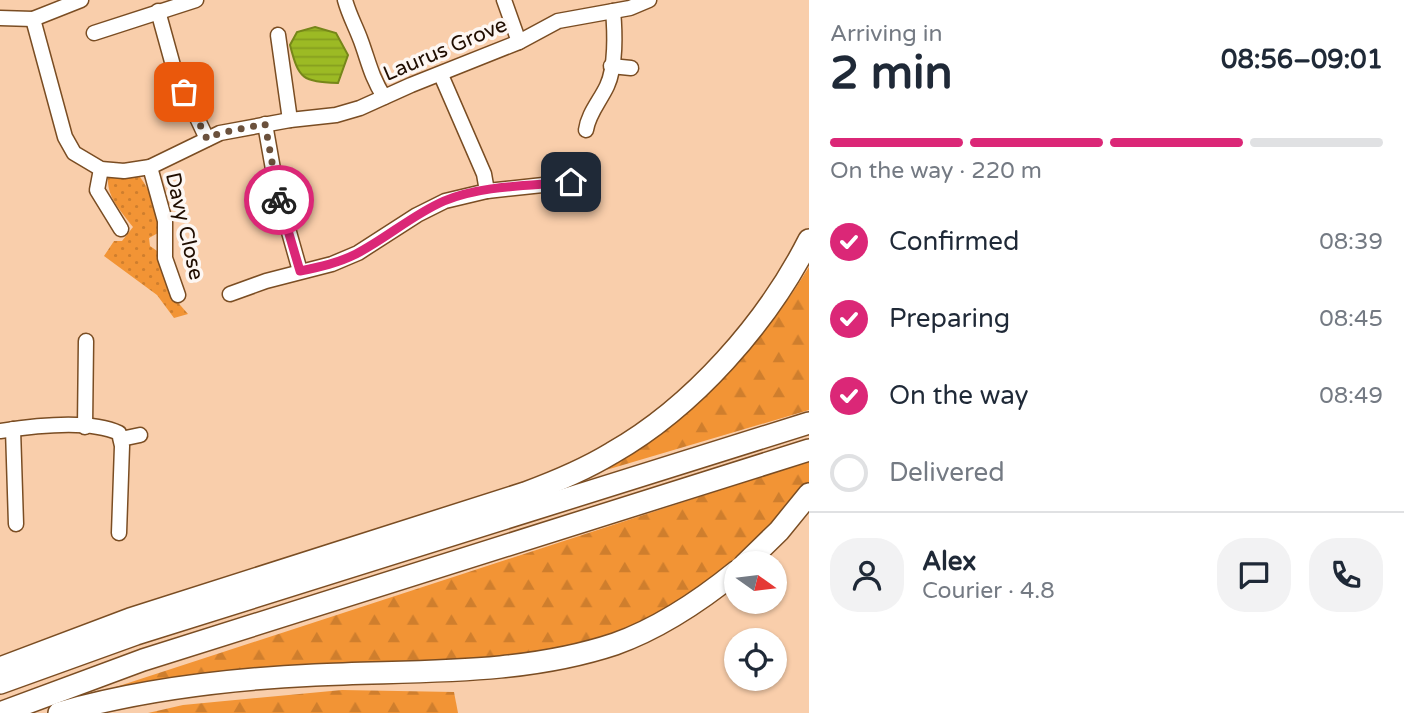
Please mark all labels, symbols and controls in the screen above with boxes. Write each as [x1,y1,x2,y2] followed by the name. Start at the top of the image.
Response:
[380,12,511,87] street label: Laurus Grove
[830,20,943,48] text: Arriving in
[1221,44,1383,75] text: 08:56–09:01
[830,46,953,101] text: 2 min
[154,62,214,122] pin
[165,73,203,111] icon: bag
[541,152,601,212] pin
[830,157,1042,185] text: On the way · 220 m
[552,163,590,201] icon: home
[244,165,314,235] courier
[160,170,209,282] street label: Davy Close
[260,181,298,219] icon: bike
[830,223,868,261] icon: check
[889,226,1019,257] text: Confirmed
[1319,228,1383,256] text: 08:39
[830,300,868,338] icon: check
[889,303,1010,334] text: Preparing
[1319,305,1383,333] text: 08:45
[830,377,868,415] icon: check
[889,380,1029,411] text: On the way
[1319,382,1383,410] text: 08:49
[889,457,1005,488] text: Delivered
[830,538,904,612] button: person
[1217,538,1291,612] button: chat
[1309,538,1383,612] button: phone
[922,546,976,577] text: Alex
[724,551,788,614] north arrow
[724,551,787,691] map controls
[922,577,1055,605] text: Courier · 4.8
[724,628,787,691] button: locate

